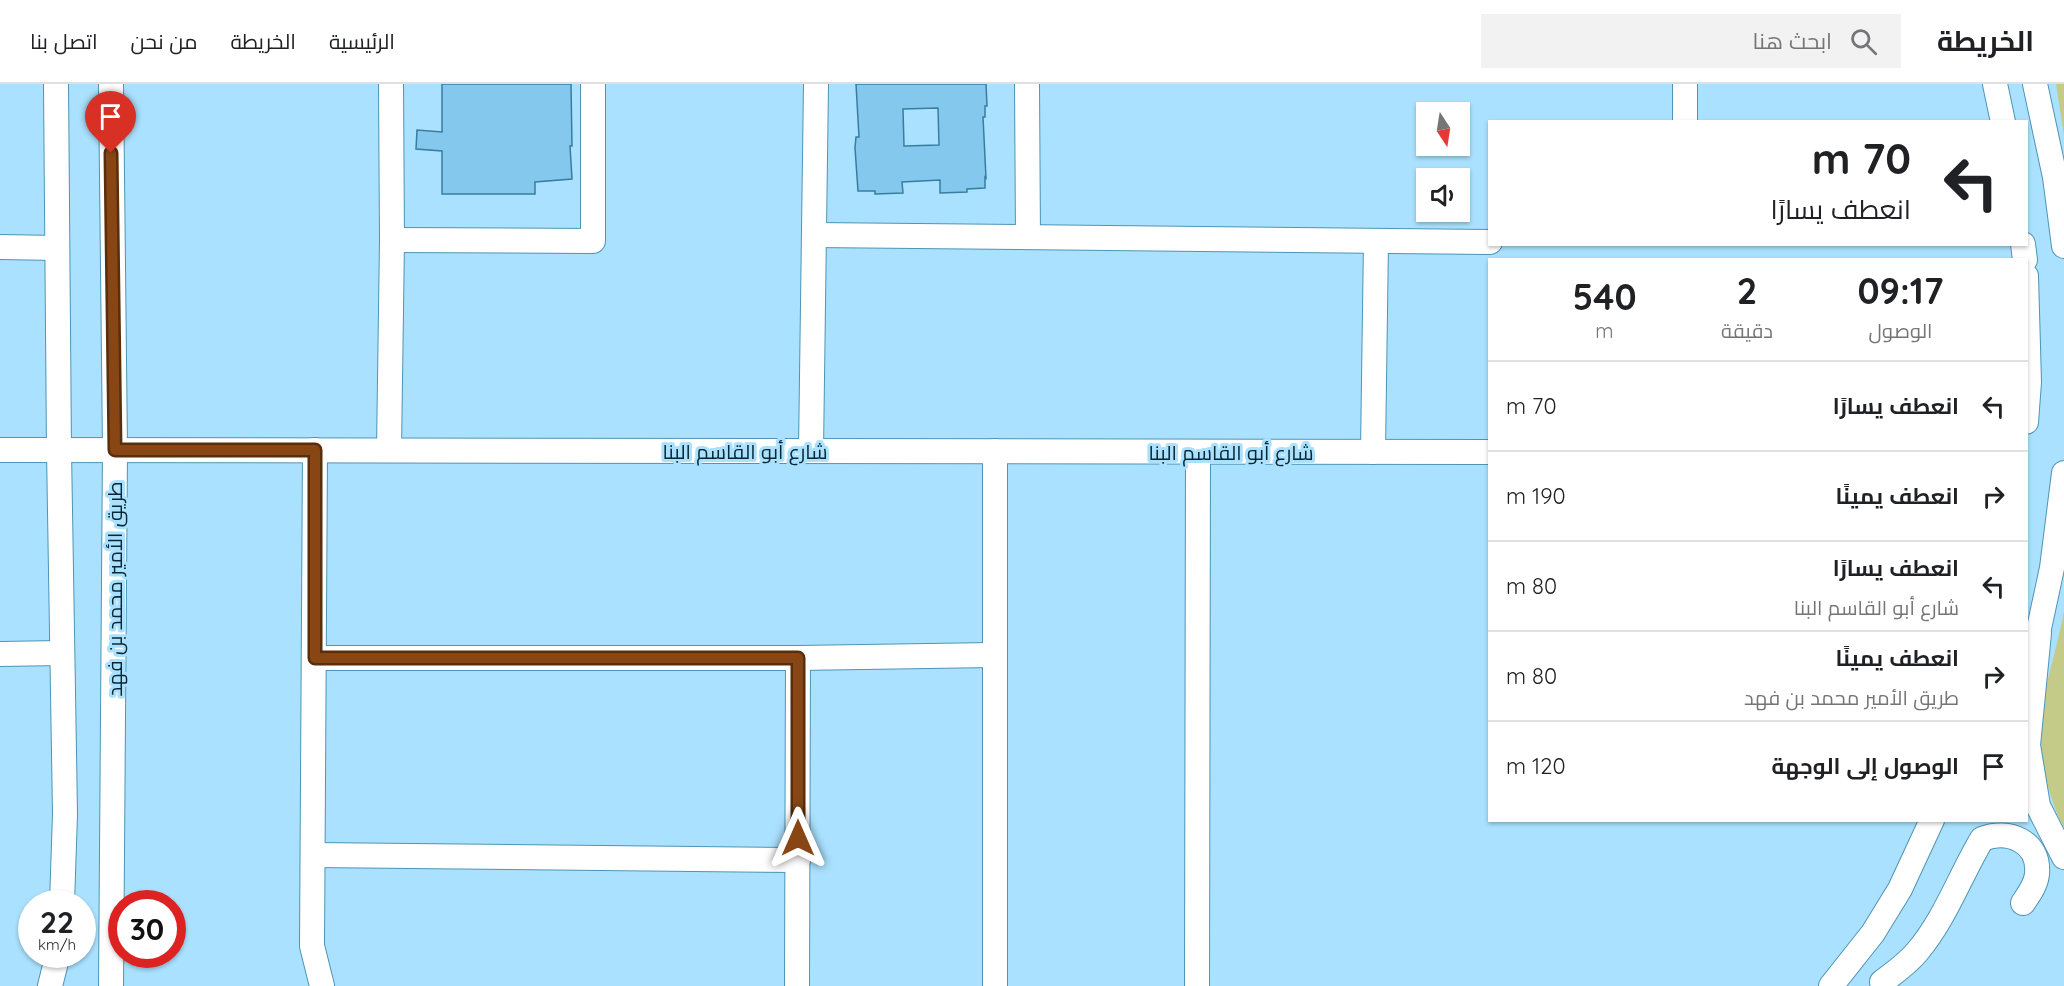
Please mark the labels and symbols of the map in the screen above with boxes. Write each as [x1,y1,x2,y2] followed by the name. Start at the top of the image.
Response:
[85,91,136,153] pin
[1416,102,1470,156] north arrow
[662,439,828,466] street label: شارع أبو القاسم البنا
[1148,440,1314,467] street label: شارع أبو القاسم البنا
[102,482,128,696] street label: طريق الأمير محمد بن فهد
[766,806,830,870] position arrow
[108,890,186,968] speed limit sign: 30

